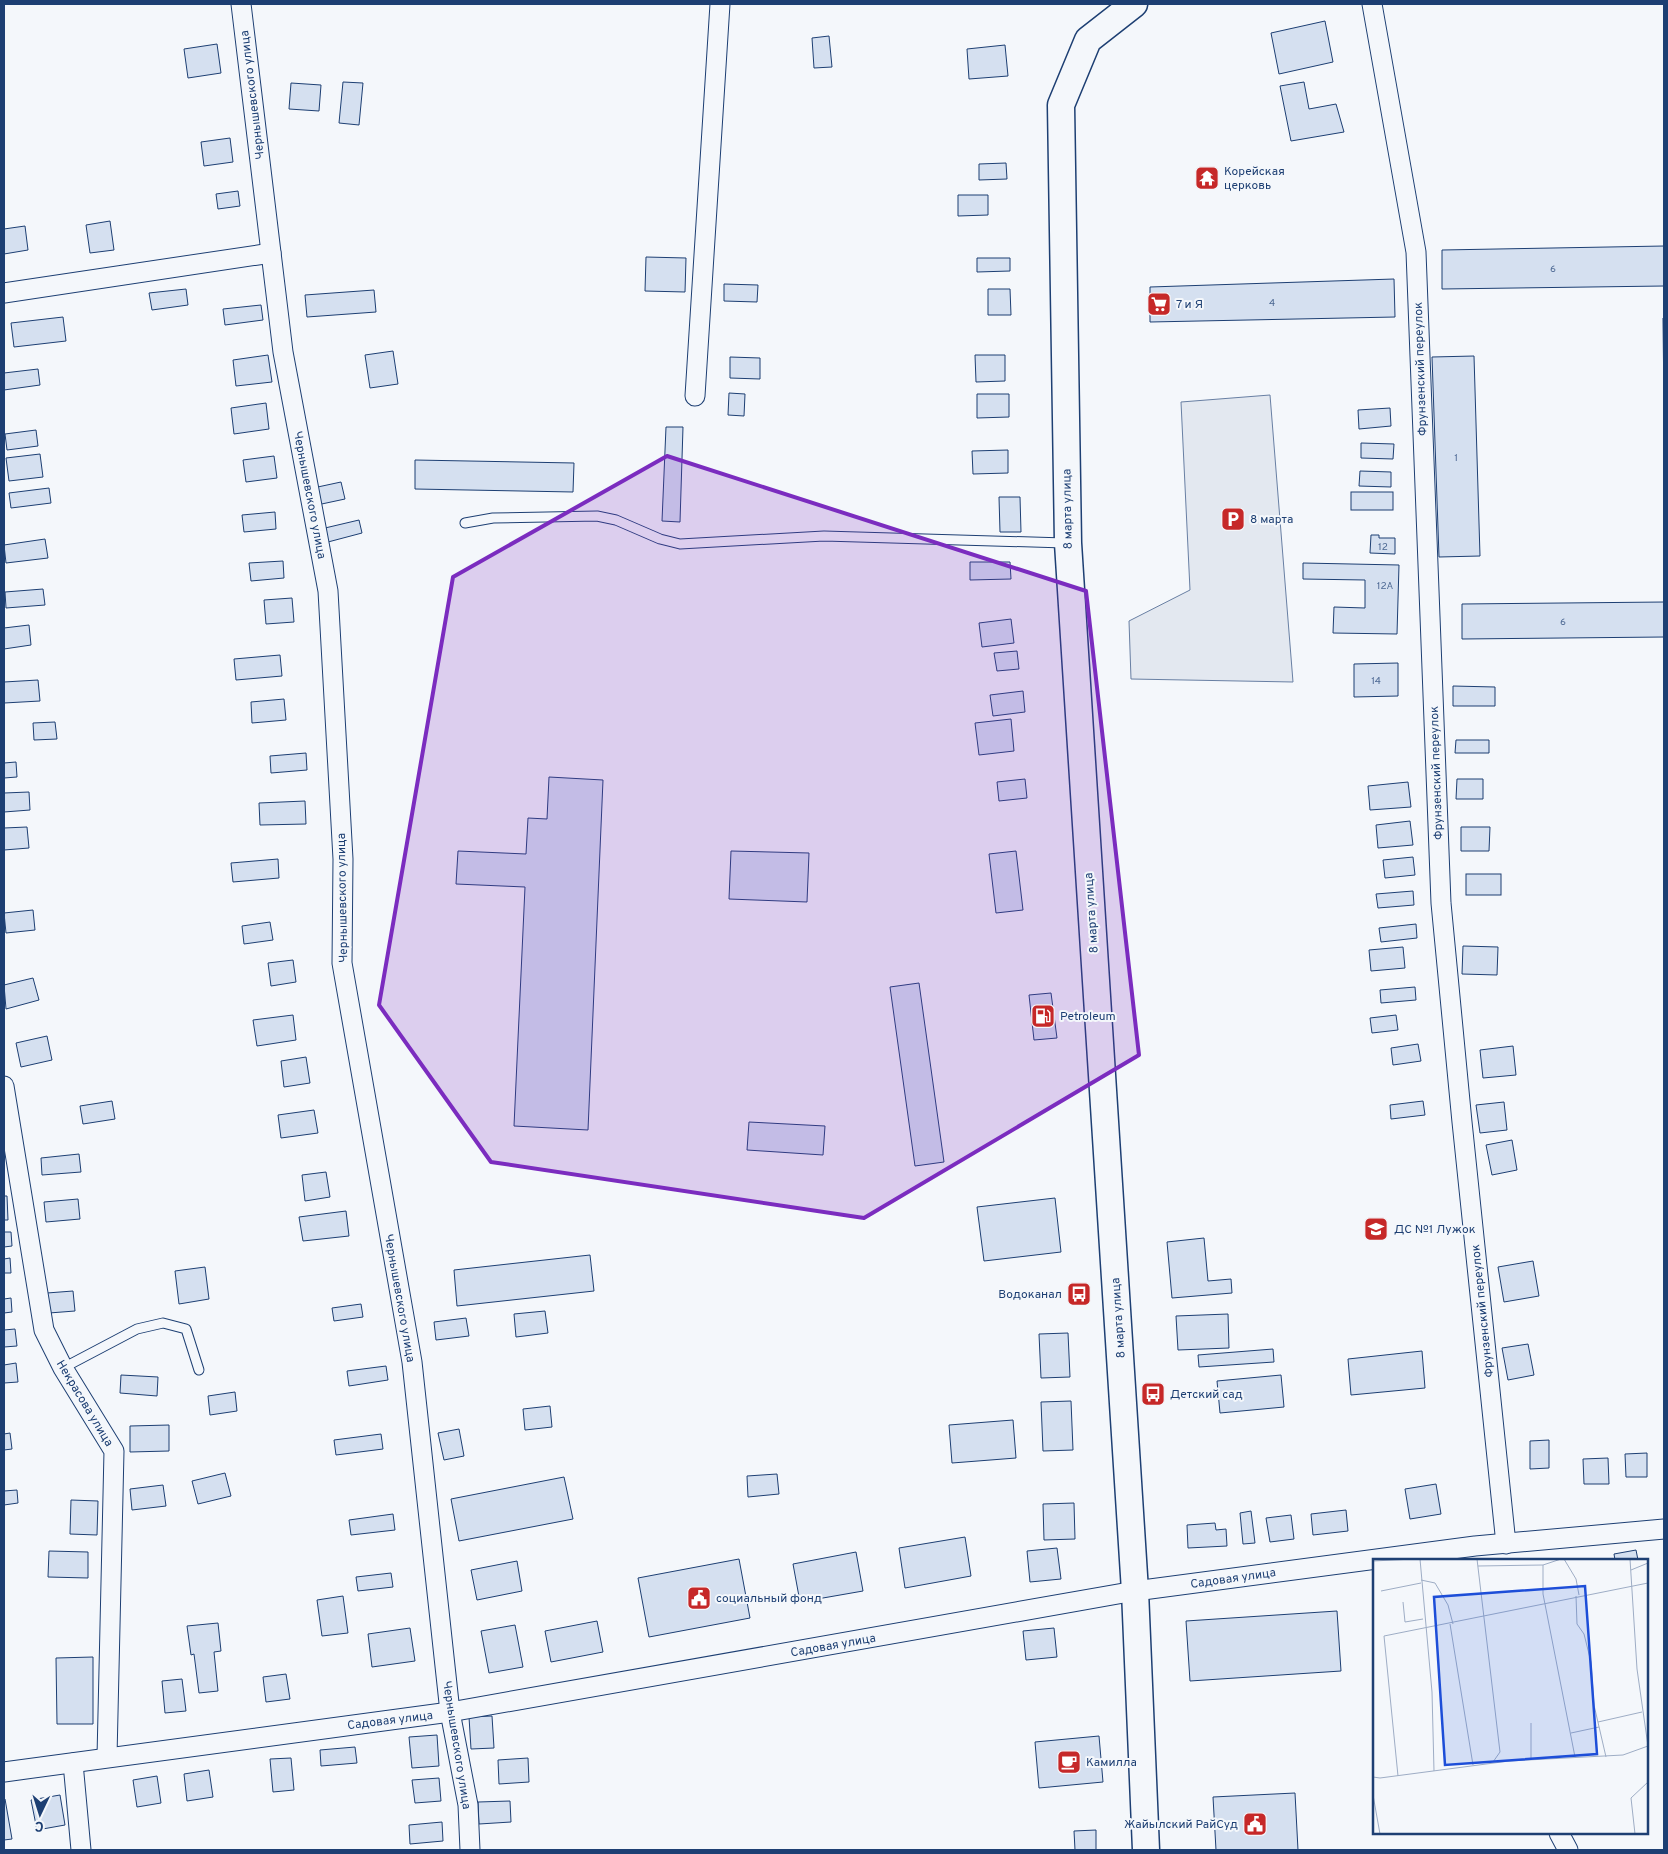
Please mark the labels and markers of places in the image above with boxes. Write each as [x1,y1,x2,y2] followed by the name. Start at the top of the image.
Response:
[1224,164,1285,194] place label: Корейская церковь
[1194,165,1220,191] temple icon: Корейская церковь
[1146,291,1172,317] supermarket icon: 7 и Я
[1176,297,1203,313] place label: 7 и Я
[1220,506,1246,532] parking icon: 8 марта
[1250,512,1293,528] place label: 8 марта
[1030,1003,1056,1029] fuel station icon: Petroleum
[1060,1009,1116,1025] place label: Petroleum
[1363,1216,1389,1242] school or university icon: ДС №1 Лужок
[1394,1222,1476,1238] place label: ДС №1 Лужок
[1066,1281,1092,1307] bus stop icon: Водоканал
[998,1287,1062,1303] place label: Водоканал
[1140,1381,1166,1407] bus stop icon: Детский сад
[1170,1387,1243,1403] place label: Детский сад
[686,1585,712,1611] public building icon: социальный фонд
[716,1591,822,1607] place label: социальный фонд
[1056,1749,1082,1775] cafe icon: Камилла
[1086,1755,1137,1771] place label: Камилла
[1242,1811,1268,1837] public building icon: Жайылский РайСуд
[1124,1817,1238,1833] place label: Жайылский РайСуд

